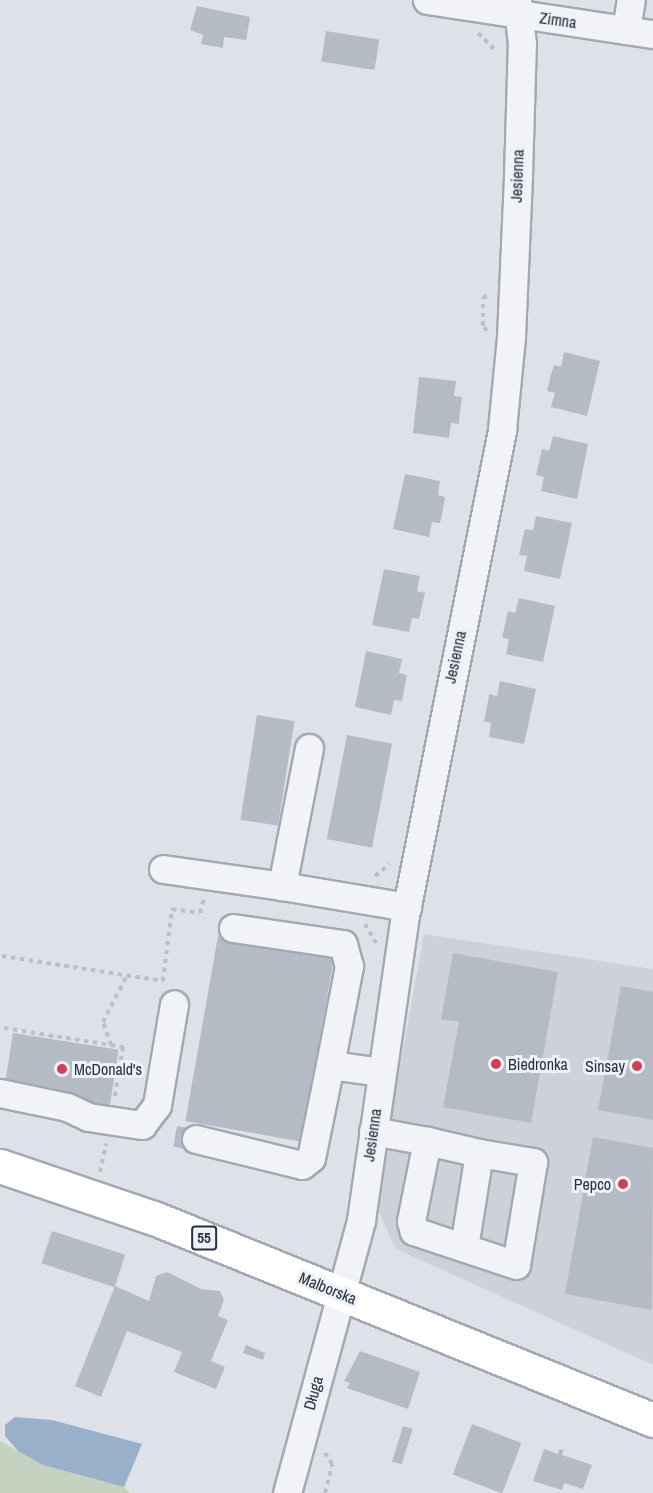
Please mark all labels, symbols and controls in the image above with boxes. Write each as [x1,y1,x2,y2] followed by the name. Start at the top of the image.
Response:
[538,8,578,32] street label: Zimna
[506,149,528,203] street label: Jesienna
[440,629,470,685] street label: Jesienna
[508,1054,568,1074] place label: Biedronka
[585,1056,625,1076] place label: Sinsay
[489,1057,503,1071] marker: Biedronka
[74,1059,142,1079] place label: McDonald's
[630,1059,644,1073] marker: Sinsay
[55,1062,69,1076] marker: McDonald's
[359,1107,385,1163] street label: Jesienna
[574,1174,611,1194] place label: Pepco
[616,1177,630,1191] marker: Pepco
[190,1226,218,1250] road number: 55
[296,1268,360,1308] street label: Malborska
[299,1374,327,1412] street label: Długa

